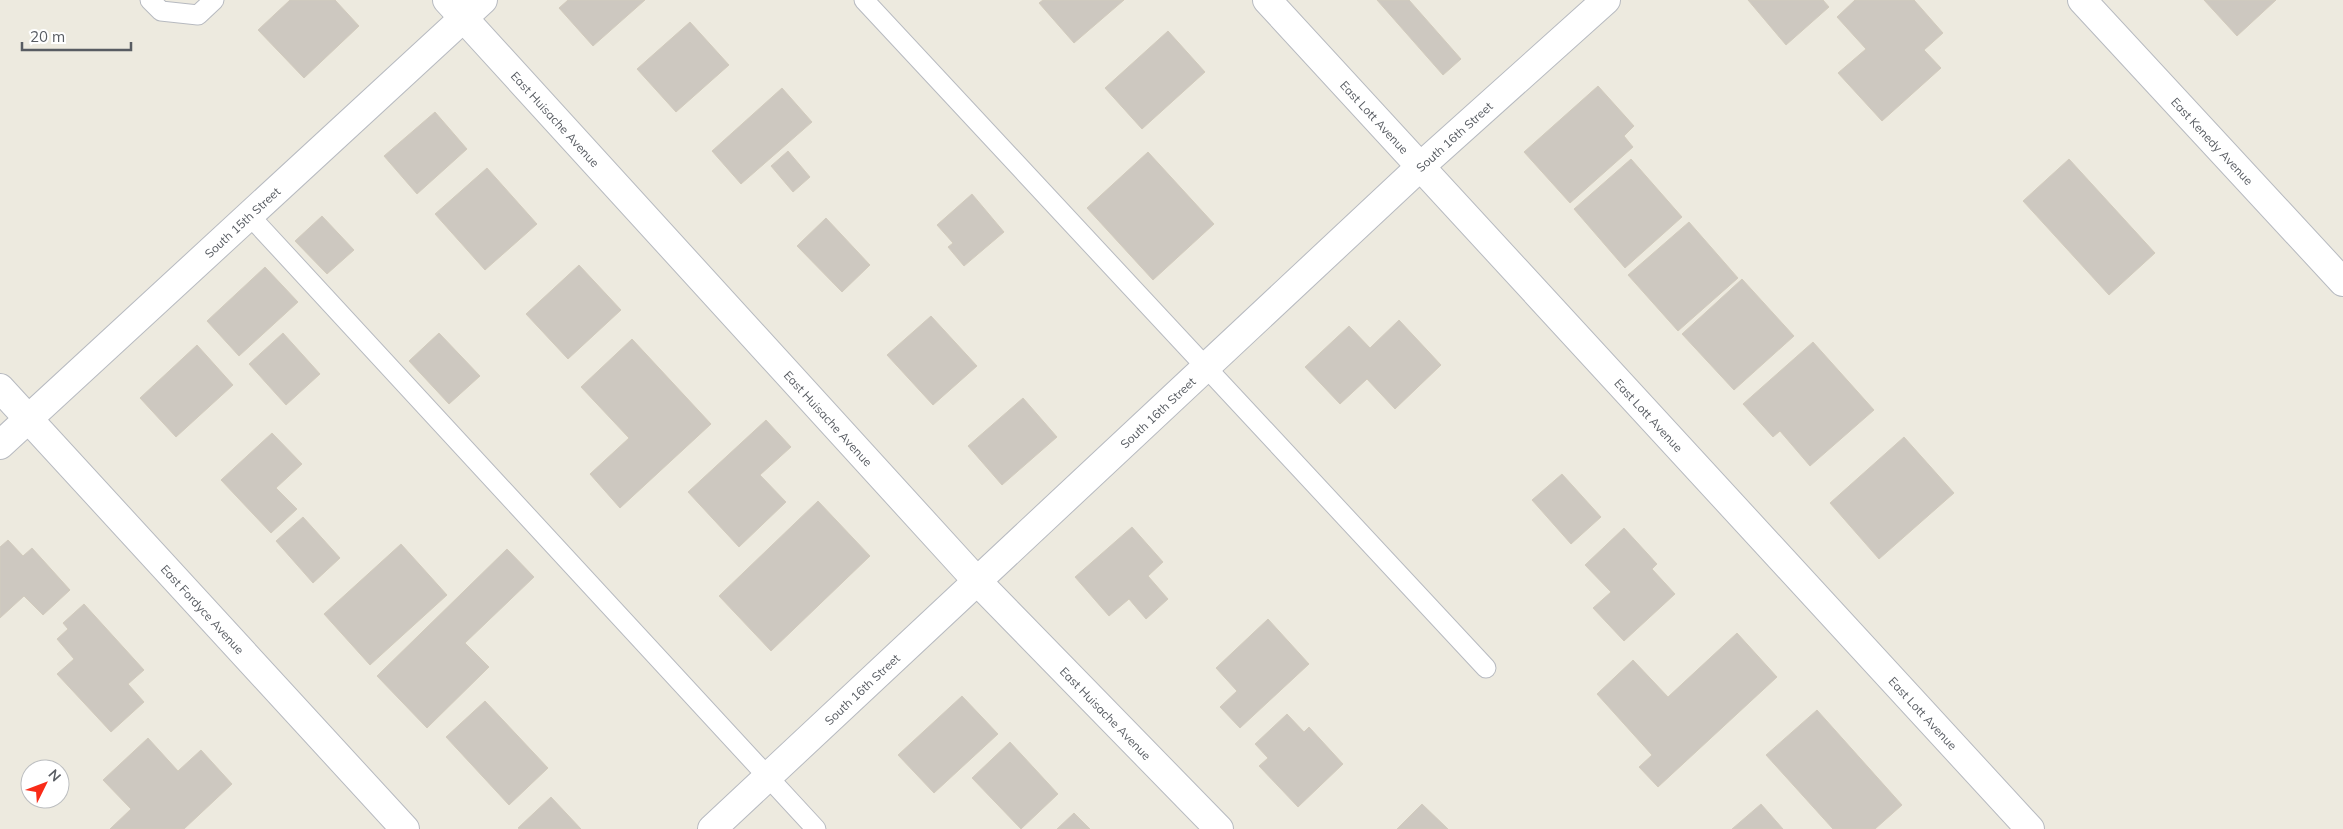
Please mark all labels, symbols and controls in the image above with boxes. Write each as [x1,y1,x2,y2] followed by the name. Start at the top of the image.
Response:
[22,20,131,52] scale bar
[30,27,65,46] text: 20 m
[508,68,603,170] street label: East Huisache Avenue
[1337,77,1412,157] street label: East Lott Avenue
[2168,94,2257,188] street label: East Kenedy Avenue
[1413,98,1495,175] street label: South 16th Street
[201,183,283,261] street label: South 15th Street
[781,367,876,469] street label: East Huisache Avenue
[1117,374,1198,451] street label: South 16th Street
[1612,375,1686,455] street label: East Lott Avenue
[158,561,248,657] street label: East Fordyce Avenue
[821,650,903,728] street label: South 16th Street
[1057,663,1155,763] street label: East Huisache Avenue
[1886,673,1961,753] street label: East Lott Avenue
[20,759,70,809] north arrow
[44,765,65,785] text: N

